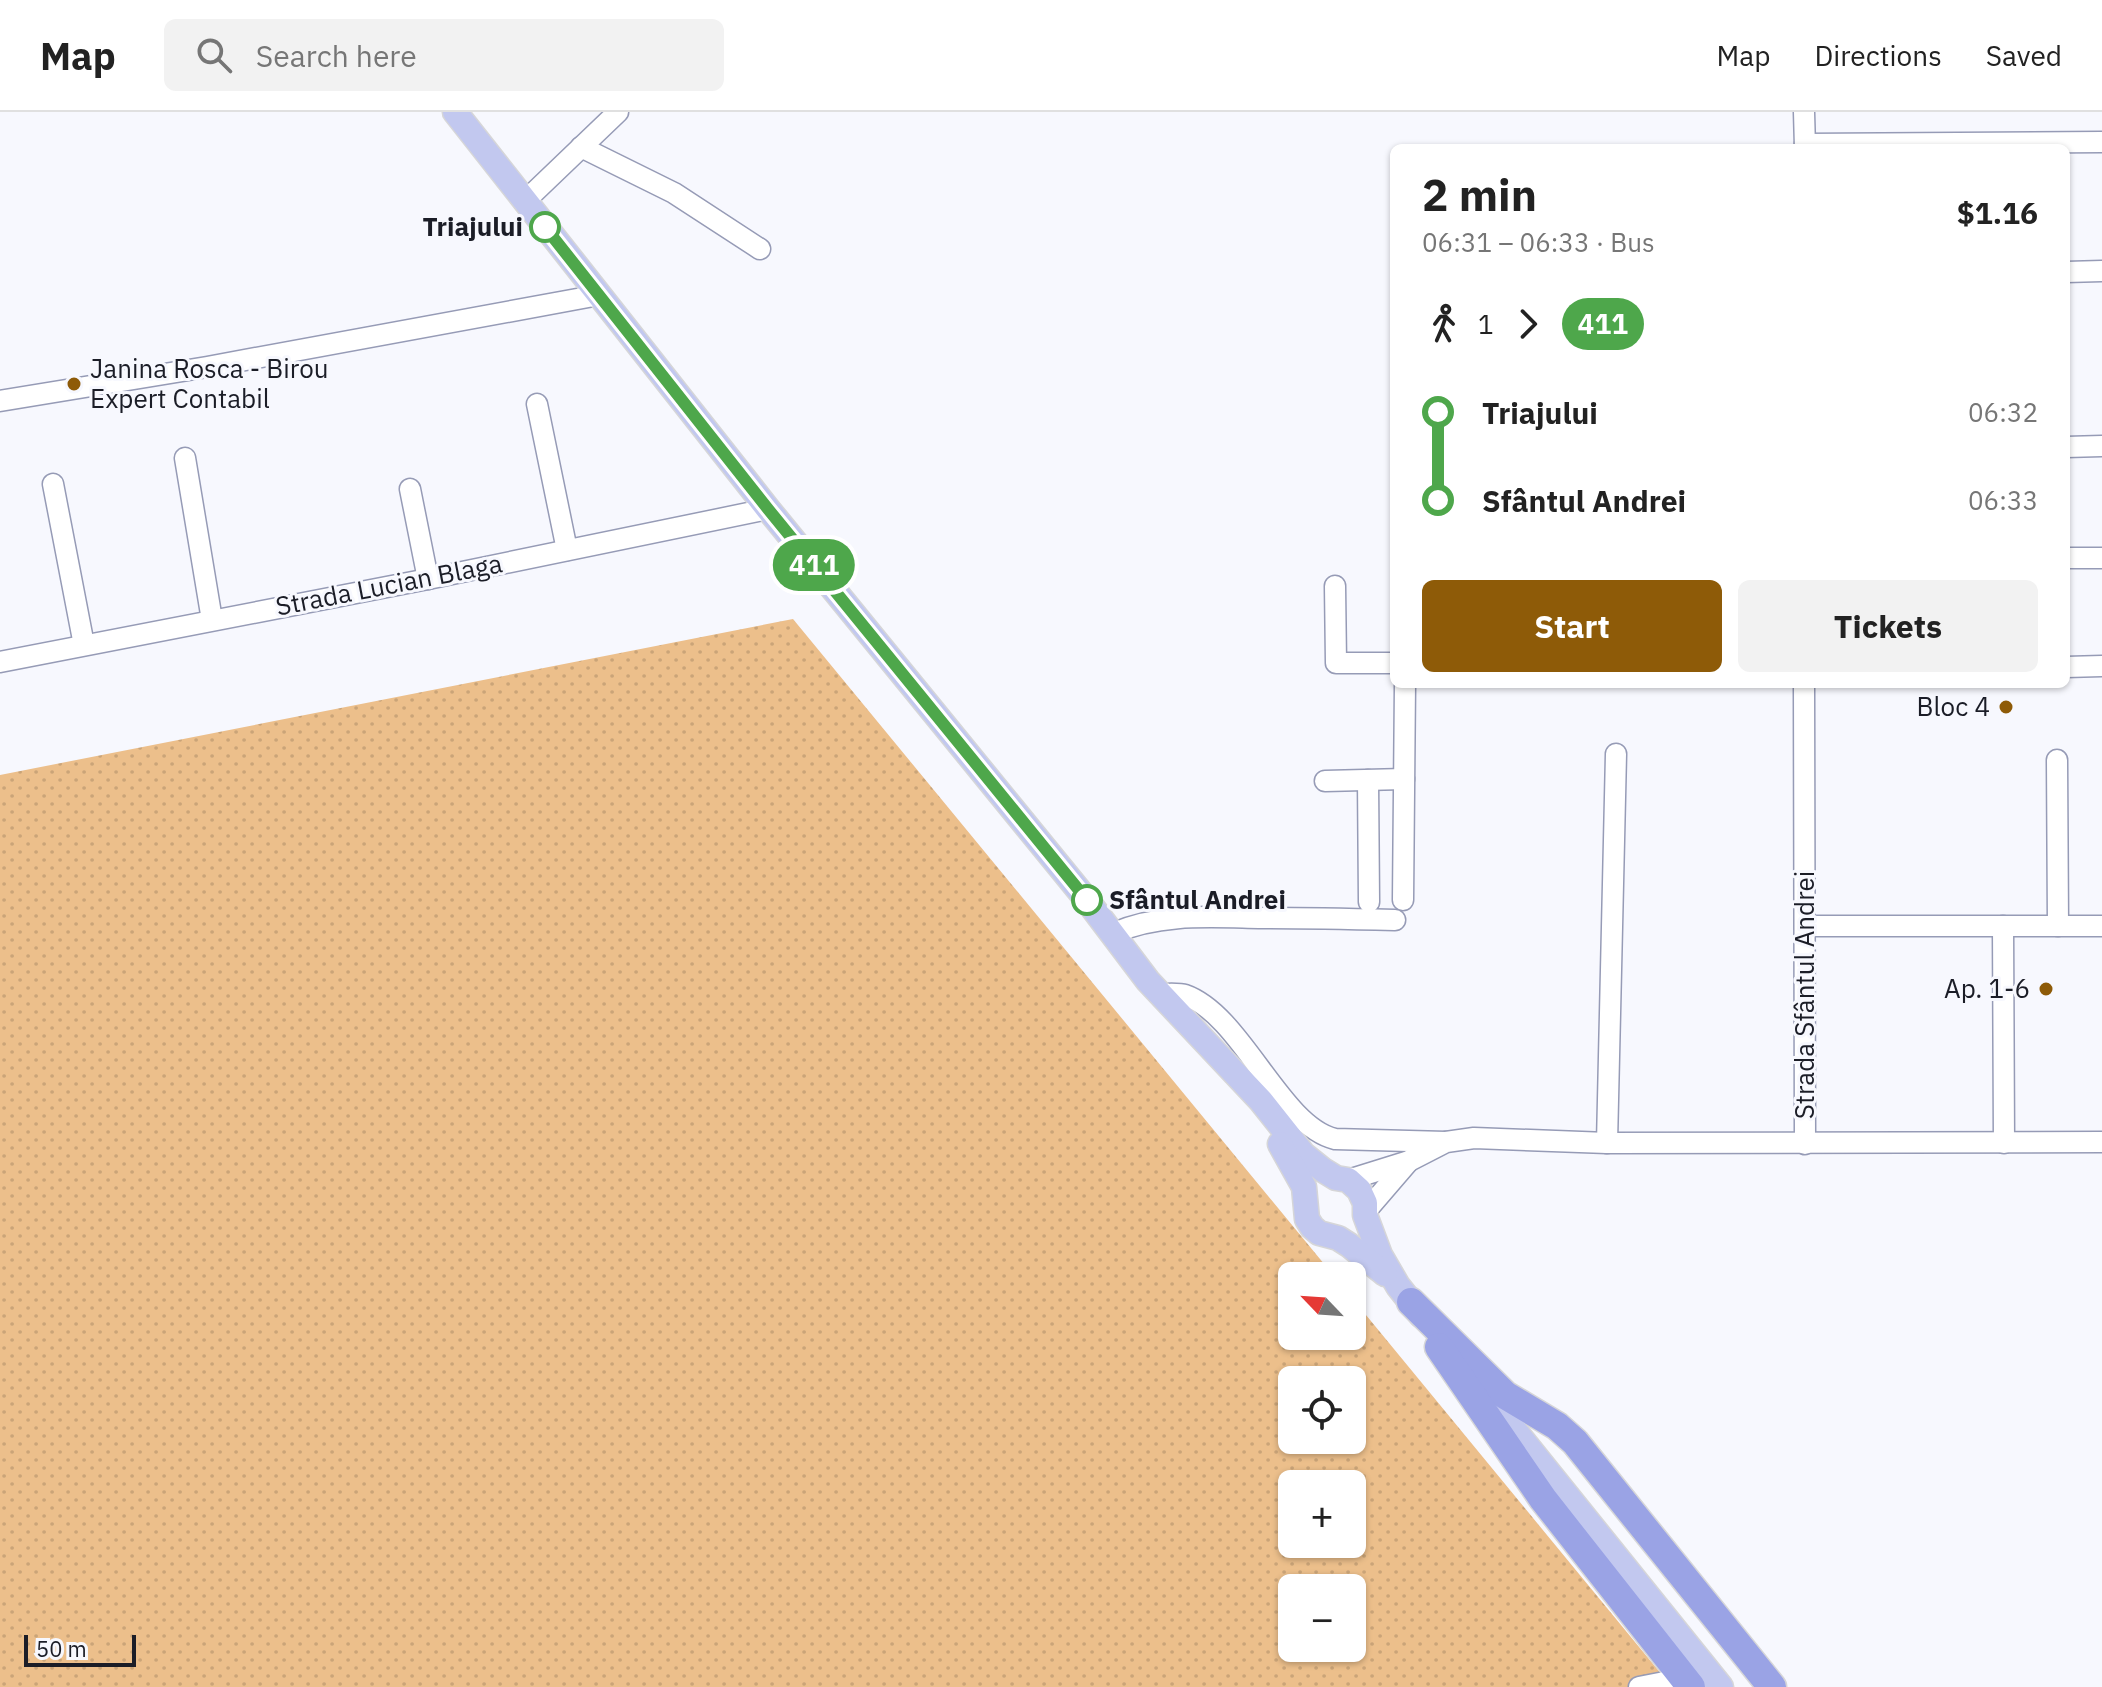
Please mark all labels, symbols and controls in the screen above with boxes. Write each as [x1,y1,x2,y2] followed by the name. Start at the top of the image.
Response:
[164,19,724,91] search box
[40,31,116,80] text: Map
[192,33,236,77] icon: search
[256,36,417,75] text: Search here
[1716,37,1770,74] text: Map
[1814,37,1942,74] text: Directions
[1986,37,2062,74] text: Saved
[1422,166,1537,223] text: 2 min
[1957,193,2038,232] text: $1.16
[423,209,523,243] place label: Triajului
[530,212,560,242] marker: Triajului
[1422,225,1655,259] text: 06:31 – 06:33 · Bus
[1422,302,1466,346] icon: walk
[1506,302,1550,346] icon: forward
[1578,305,1628,342] text: 411
[1478,307,1494,341] text: 1
[90,351,329,415] place label: Janina Rosca - Birou Expert Contabil
[65,375,83,393] marker: Janina Rosca - Birou Expert Contabil
[1482,393,1598,432] text: Triajului
[1968,395,2038,429] text: 06:32
[1482,481,1686,520] text: Sfântul Andrei
[1968,483,2038,517] text: 06:33
[768,539,860,591] line badge: 411
[273,545,505,623] street label: Strada Lucian Blaga
[789,546,839,583] text: 411
[1422,580,1722,672] button: Start
[1738,580,2038,672] button: Tickets
[1917,689,1990,723] place label: Bloc 4
[1997,698,2015,716] marker: Bloc 4
[1787,871,1821,1119] street label: Strada Sfântul Andrei
[1109,882,1286,916] place label: Sfântul Andrei
[1072,885,1102,915] marker: Sfântul Andrei
[1944,971,2030,1005] place label: Ap. 1-6
[2037,980,2055,998] marker: Ap. 1-6
[1278,1262,1366,1350] north arrow
[1278,1262,1366,1662] map controls
[1278,1366,1366,1454] button: locate
[1278,1470,1366,1558] button: +
[1278,1574,1366,1662] button: −
[24,1631,136,1667] scale bar
[36,1634,87,1663] text: 50 m

